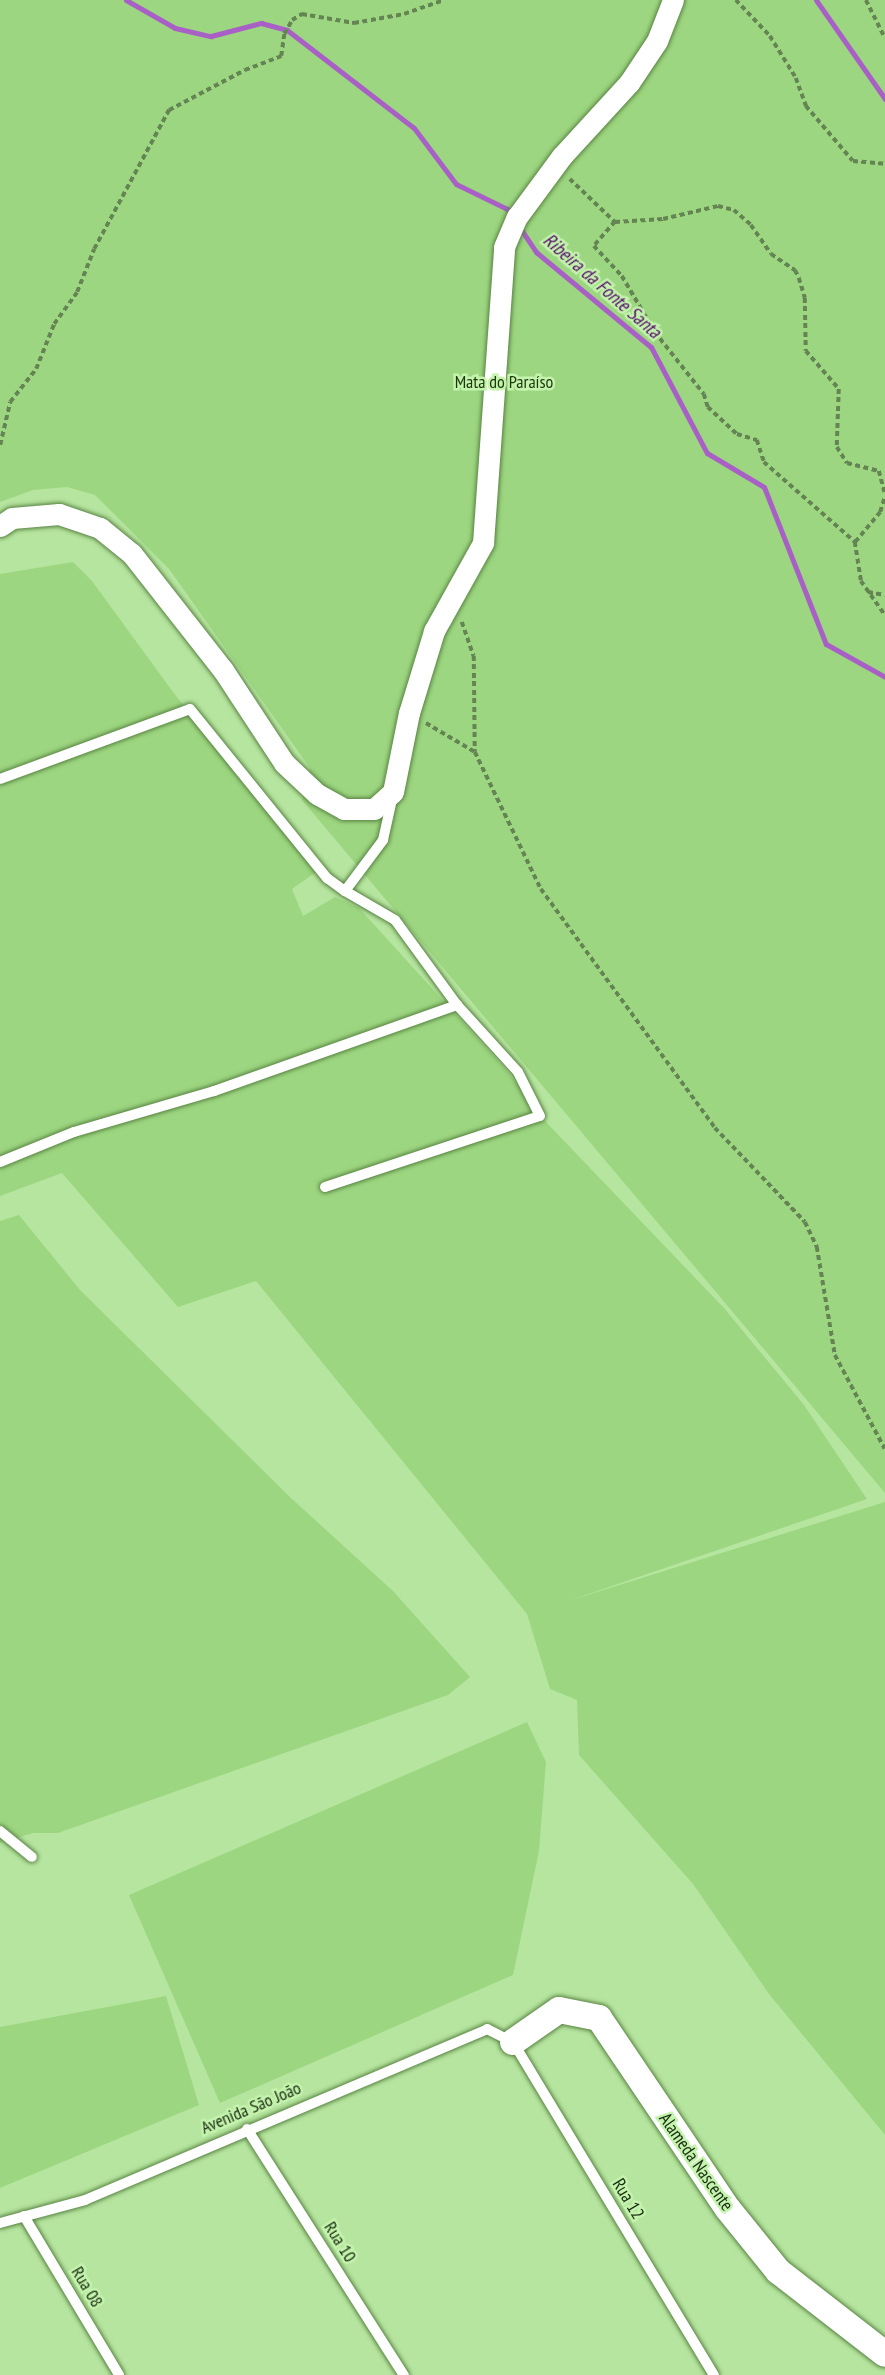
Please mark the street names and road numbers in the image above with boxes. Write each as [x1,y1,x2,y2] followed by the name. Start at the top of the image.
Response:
[198,2077,304,2139] street label: Avenida São João
[654,2109,738,2215] street label: Alameda Nascente
[607,2175,649,2223] street label: Rua 12
[319,2218,361,2266] street label: Rua 10
[66,2263,108,2311] street label: Rua 08

